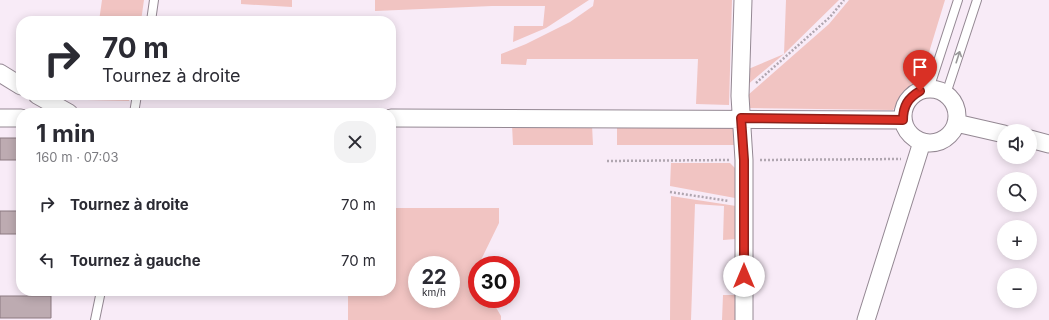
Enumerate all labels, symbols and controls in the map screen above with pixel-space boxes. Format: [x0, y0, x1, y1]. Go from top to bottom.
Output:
text: 70 m [102, 31, 169, 65]
icon: right [36, 32, 88, 84]
pin [903, 50, 937, 91]
one-way arrow [955, 51, 962, 64]
icon: arrive [909, 56, 931, 78]
text: Tournez à droite [102, 65, 241, 86]
text: 1 min [36, 119, 95, 148]
button: close [334, 121, 376, 163]
map controls [997, 124, 1037, 308]
button: sound [997, 124, 1037, 164]
text: 160 m · 07:03 [36, 149, 119, 165]
button: search [997, 172, 1037, 212]
icon: right [36, 193, 58, 215]
text: Tournez à droite [70, 195, 189, 214]
text: 70 m [341, 195, 376, 214]
button: + [997, 220, 1037, 260]
icon: left [36, 249, 58, 271]
text: Tournez à gauche [70, 251, 201, 270]
text: 70 m [341, 251, 376, 270]
position arrow [723, 255, 765, 297]
speed limit sign: 30 [468, 256, 520, 308]
text: 22 [421, 265, 447, 289]
button: − [997, 268, 1037, 308]
text: km/h [422, 286, 446, 298]

